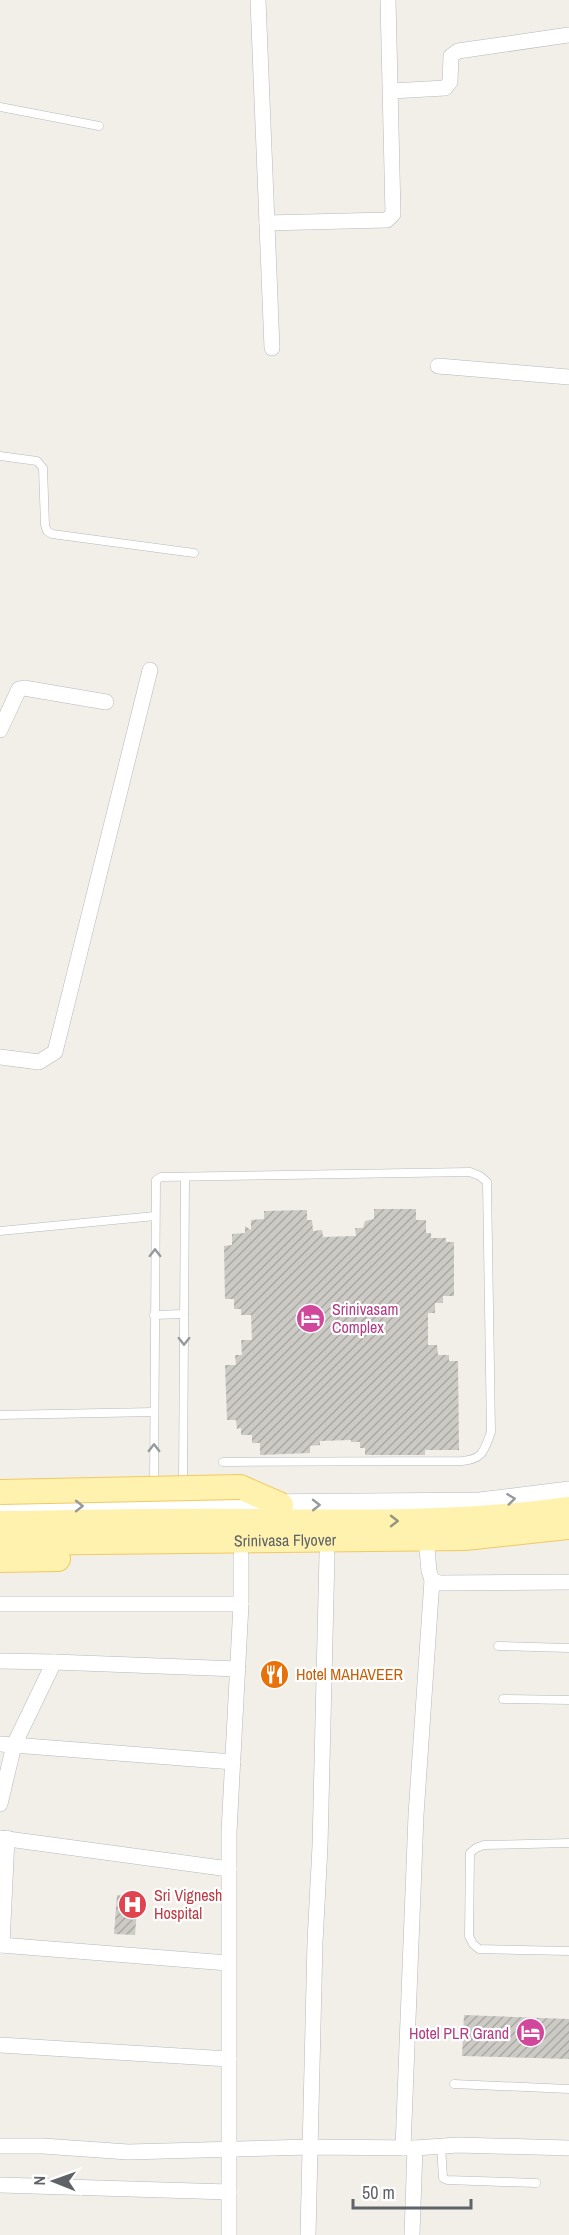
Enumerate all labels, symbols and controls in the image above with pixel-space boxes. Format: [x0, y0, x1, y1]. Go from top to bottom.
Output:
one-way arrow [149, 1248, 161, 1257]
place label: Srinivasam Complex [332, 1298, 398, 1338]
hotel icon: Srinivasam Complex [295, 1302, 327, 1334]
one-way arrow [178, 1336, 190, 1345]
one-way arrow [148, 1443, 160, 1452]
one-way arrow [507, 1494, 516, 1506]
one-way arrow [312, 1499, 321, 1511]
one-way arrow [75, 1500, 84, 1512]
one-way arrow [390, 1515, 399, 1527]
street label: Srinivasa Flyover [234, 1528, 337, 1551]
restaurant icon: Hotel MAHAVEER [259, 1658, 291, 1690]
place label: Hotel MAHAVEER [296, 1663, 403, 1685]
place label: Sri Vignesh Hospital [154, 1884, 222, 1924]
hospital icon: Sri Vignesh Hospital [117, 1888, 149, 1920]
hotel icon: Hotel PLR Grand [514, 2017, 546, 2049]
place label: Hotel PLR Grand [409, 2022, 509, 2044]
north arrow [24, 2151, 84, 2211]
scale bar [353, 2172, 472, 2210]
text: N [28, 2176, 50, 2186]
text: 50 m [362, 2180, 395, 2205]

